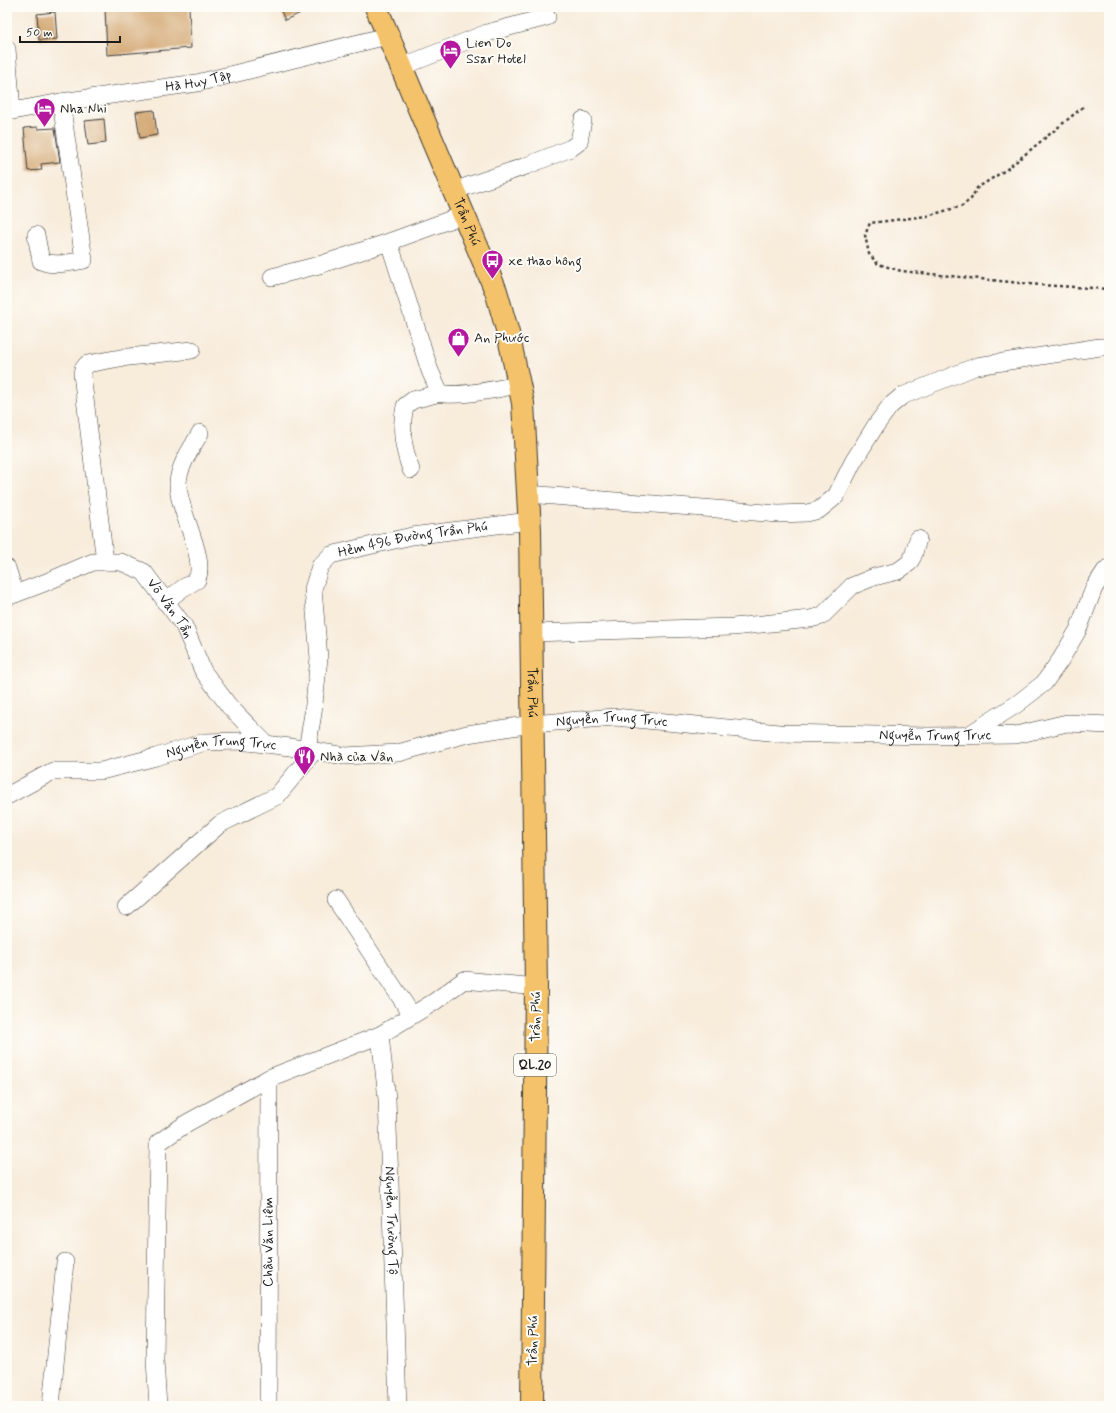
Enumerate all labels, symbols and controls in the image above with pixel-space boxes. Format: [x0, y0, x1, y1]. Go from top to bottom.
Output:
scale bar [20, 18, 120, 44]
text: 50 m [26, 25, 53, 41]
place label: Lien Do Ssar Hotel [466, 34, 526, 68]
hotel icon: Lien Do Ssar Hotel [438, 38, 464, 71]
street label: Hà Huy Tập [164, 66, 233, 96]
hotel icon: Nha Nhi [31, 96, 57, 129]
place label: Nha Nhi [60, 100, 107, 118]
street label: Trần Phú [449, 195, 485, 248]
bus stop icon: xe thao hông [480, 248, 506, 281]
place label: xe thao hông [508, 252, 582, 272]
shop icon: An Phước [445, 325, 471, 358]
place label: An Phước [474, 329, 530, 347]
street label: Hẻm 496 Đường Trần Phú [336, 517, 489, 562]
street label: Võ Văn Tần [143, 575, 197, 641]
street label: Trần Phú [523, 667, 541, 717]
street label: Nguyễn Trung Trực [555, 708, 669, 732]
street label: Nguyễn Trung Trực [879, 726, 991, 747]
street label: Nguyễn Trung Trực [164, 732, 278, 762]
restaurant icon: Nhà của Vân [292, 744, 318, 777]
place label: Nhà của Vân [320, 748, 393, 766]
street label: Trần Phú [527, 992, 545, 1042]
road number: QL.20 [514, 1054, 556, 1076]
street label: Nguyễn Trường Tộ [379, 1166, 402, 1275]
street label: Châu Văn Liêm [259, 1197, 278, 1287]
street label: Trần Phú [524, 1316, 542, 1366]

